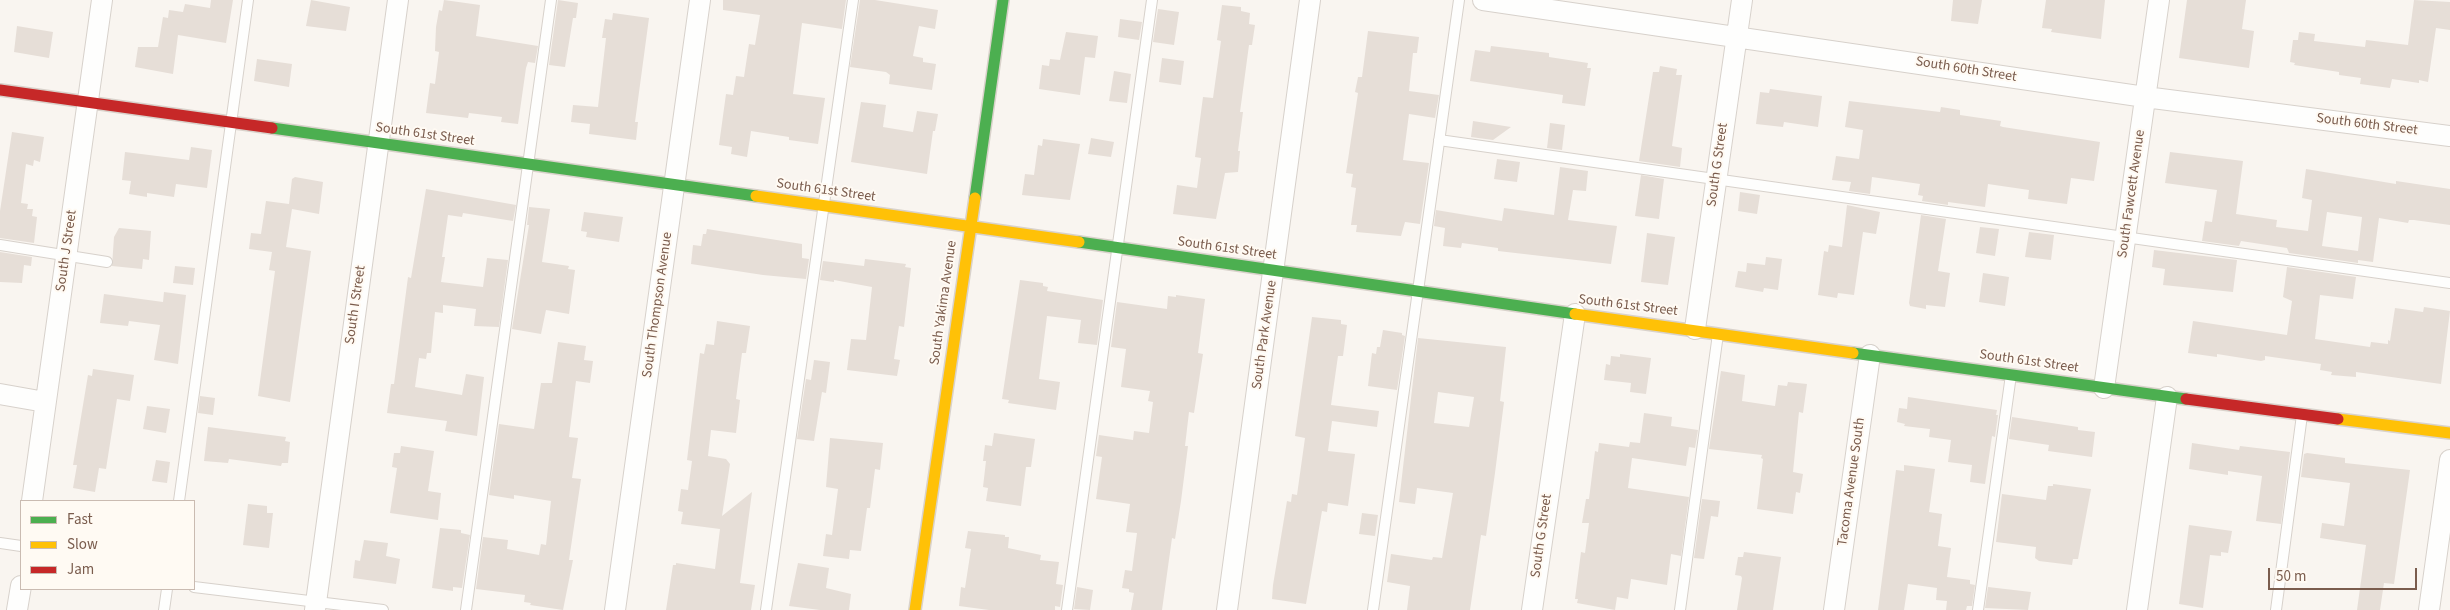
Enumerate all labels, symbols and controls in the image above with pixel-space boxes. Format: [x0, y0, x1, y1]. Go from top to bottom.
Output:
street label: South 60th Street [1914, 54, 2018, 86]
street label: South 60th Street [2315, 110, 2419, 140]
street label: South 61st Street [374, 120, 476, 150]
street label: South G Street [1704, 122, 1732, 208]
street label: South Fawcett Avenue [2115, 129, 2149, 259]
street label: South 61st Street [775, 176, 877, 206]
street label: South J Street [53, 209, 81, 293]
street label: South Thompson Avenue [639, 231, 677, 379]
street label: South 61st Street [1176, 234, 1278, 264]
street label: South Yakima Avenue [927, 240, 961, 366]
street label: South I Street [342, 265, 370, 345]
street label: South Park Avenue [1249, 279, 1281, 391]
street label: South 61st Street [1577, 292, 1679, 320]
street label: South 61st Street [1978, 347, 2080, 377]
street label: Tacoma Avenue South [1835, 417, 1869, 547]
street label: South G Street [1528, 493, 1556, 579]
legend [20, 500, 195, 590]
text: Fast [67, 509, 93, 530]
text: Slow [67, 534, 98, 555]
scale bar [2270, 558, 2419, 590]
text: Jam [67, 559, 94, 580]
text: 50 m [2276, 566, 2306, 587]

